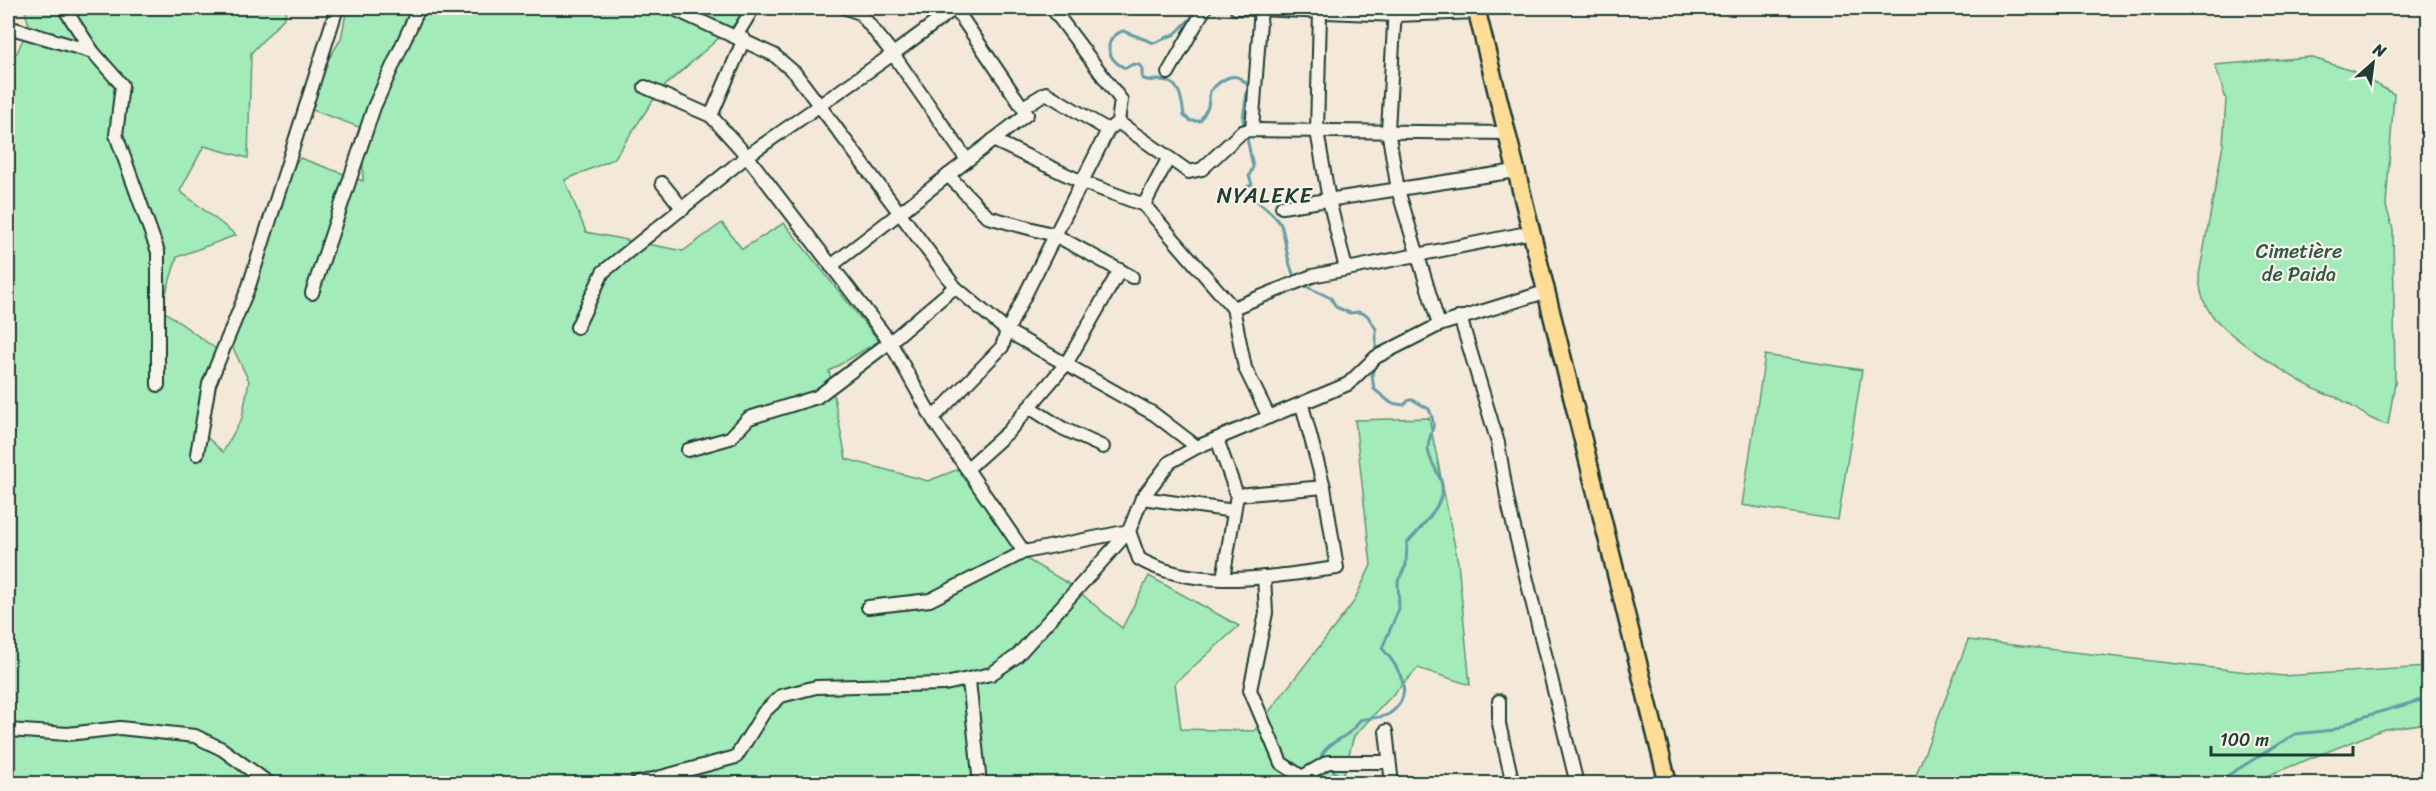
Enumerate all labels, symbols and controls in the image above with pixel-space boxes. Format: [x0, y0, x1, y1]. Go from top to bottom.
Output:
north arrow [2343, 33, 2403, 93]
text: N [2367, 34, 2392, 66]
district label: NYALEKE [1217, 176, 1314, 215]
park label: Cimetière de Paida [2256, 234, 2342, 292]
scale bar [2211, 719, 2354, 757]
text: 100 m [2220, 724, 2269, 756]

